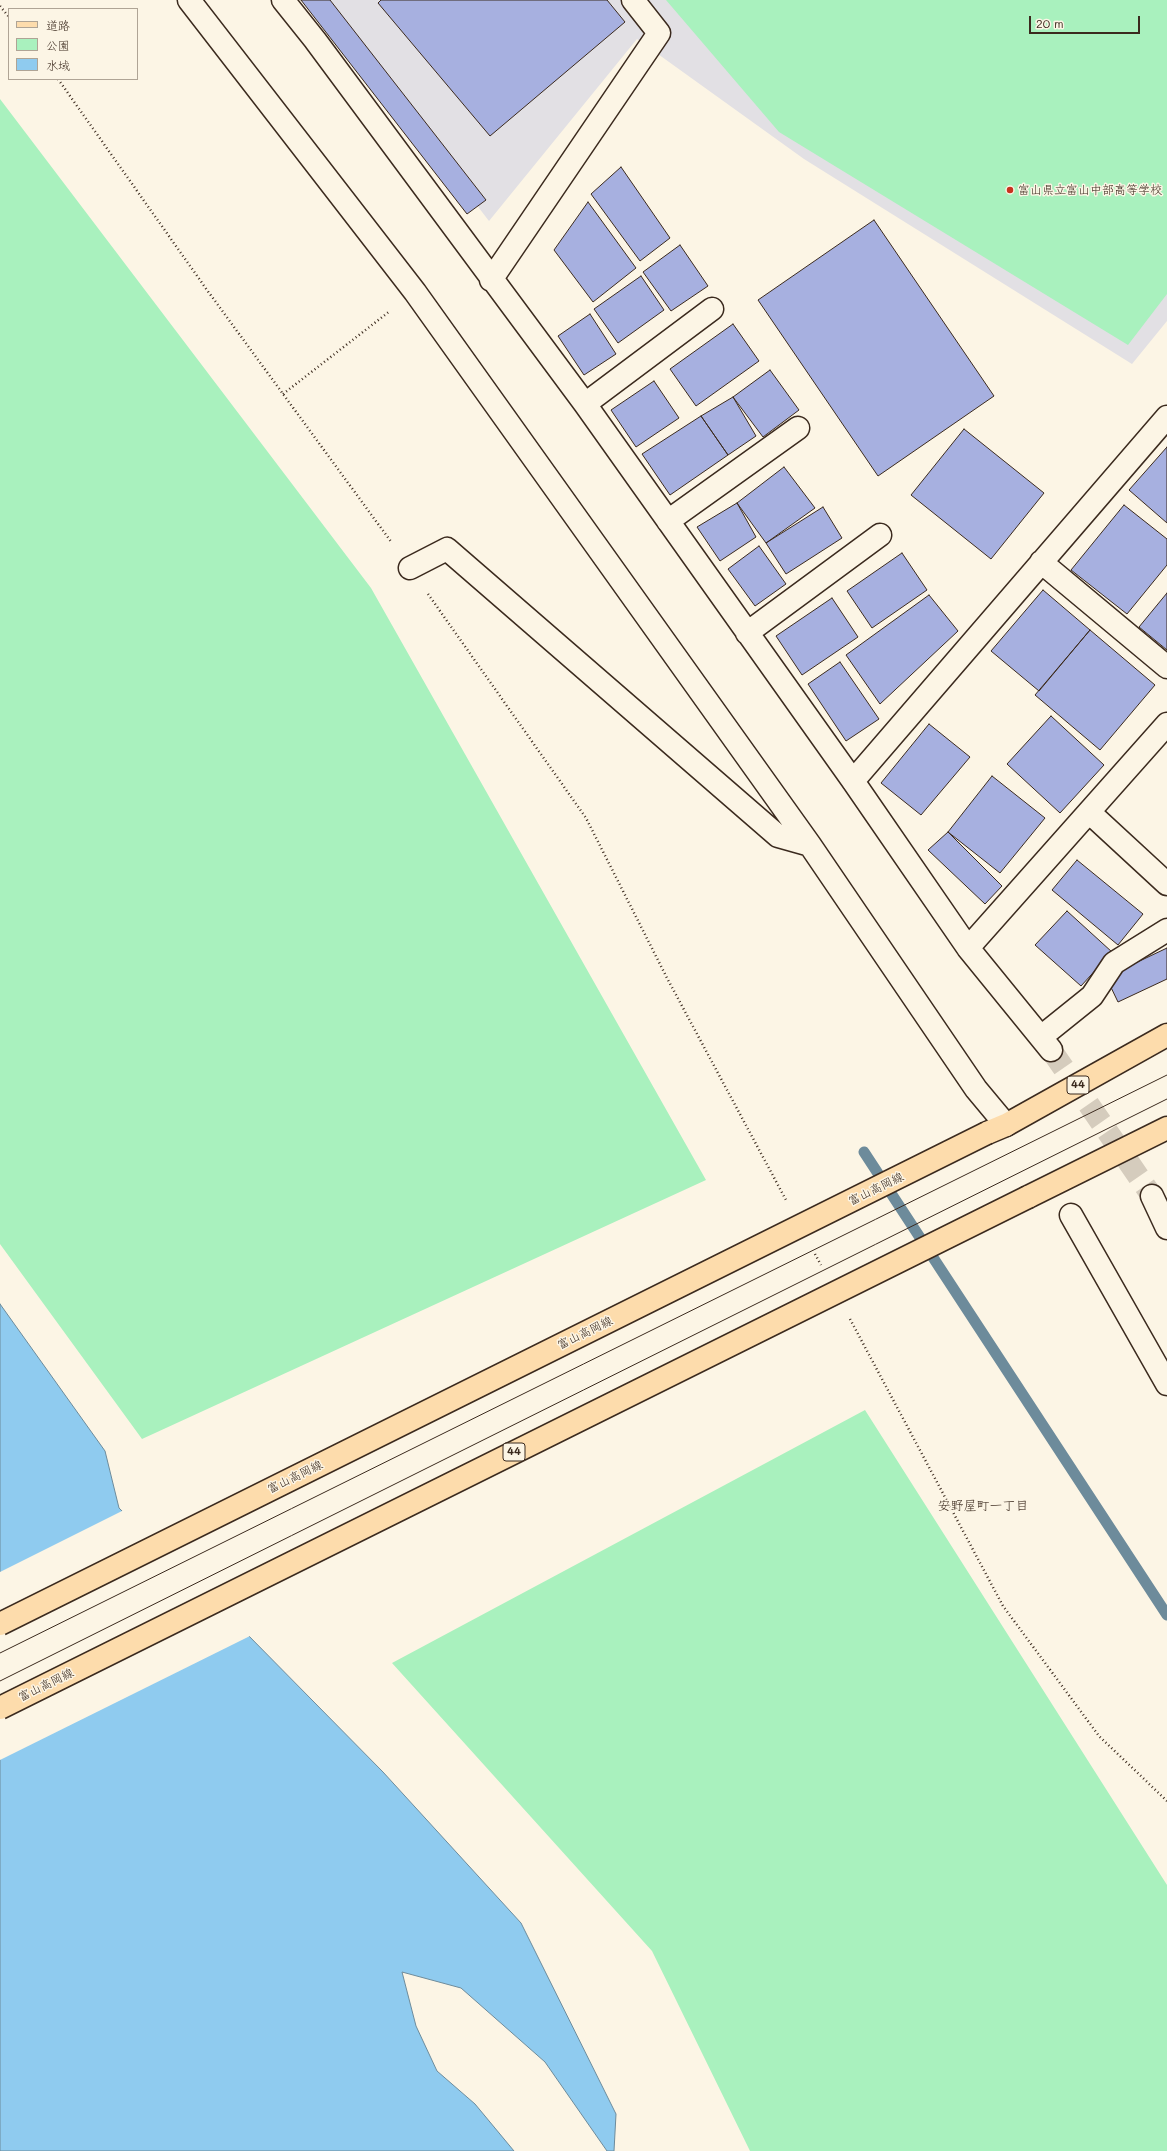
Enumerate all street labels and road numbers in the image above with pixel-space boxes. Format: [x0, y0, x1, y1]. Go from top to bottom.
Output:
road number: 44 [1067, 1076, 1089, 1094]
street label: 富山高岡線 [846, 1169, 906, 1209]
street label: 富山高岡線 [555, 1313, 615, 1353]
road number: 44 [503, 1443, 525, 1461]
street label: 富山高岡線 [265, 1457, 325, 1497]
street label: 富山高岡線 [16, 1665, 76, 1705]

